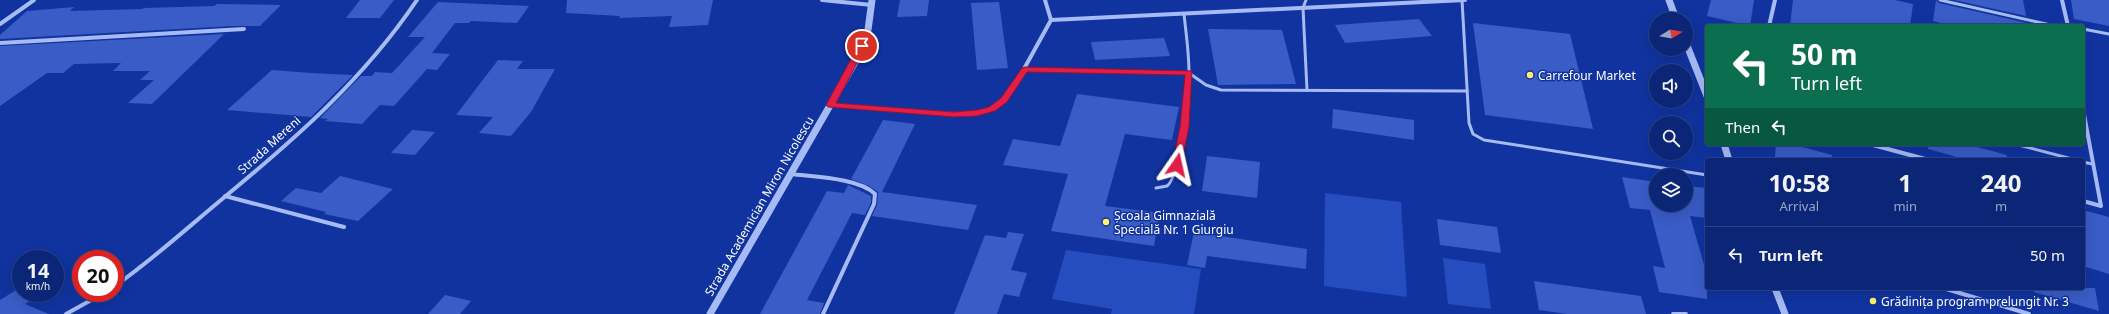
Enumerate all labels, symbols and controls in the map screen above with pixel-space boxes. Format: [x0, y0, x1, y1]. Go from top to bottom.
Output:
north arrow [1649, 12, 1693, 56]
map controls [1649, 12, 1693, 212]
pin [845, 29, 879, 63]
icon: arrive [851, 35, 873, 57]
text: 50 m [1791, 35, 1858, 73]
icon: left [1725, 40, 1777, 92]
button: sound [1649, 64, 1693, 108]
place label: Carrefour Market [1538, 67, 1636, 84]
marker: Carrefour Market [1525, 70, 1535, 80]
text: Turn left [1791, 71, 1862, 95]
street label: Strada Mereni [234, 112, 304, 178]
street label: Strada Academician Miron Nicolescu [700, 113, 818, 299]
button: search [1649, 116, 1693, 160]
icon: left [1768, 116, 1790, 138]
text: Then [1725, 117, 1760, 137]
position arrow [1156, 144, 1198, 186]
text: 10:58 [1768, 166, 1830, 199]
text: 1 [1898, 166, 1912, 199]
text: 240 [1980, 166, 2022, 199]
button: layers [1649, 168, 1693, 212]
text: Arrival [1779, 197, 1819, 215]
text: min [1893, 197, 1917, 215]
text: m [1995, 197, 2007, 215]
place label: Școala Gimnazială Specială Nr. 1 Giurgiu [1114, 207, 1234, 238]
marker: Școala Gimnazială Specială Nr. 1 Giurgiu [1101, 217, 1111, 227]
icon: left [1725, 244, 1747, 266]
text: Turn left [1759, 245, 1823, 265]
text: 50 m [2030, 245, 2065, 265]
speed limit sign: 20 [72, 250, 124, 302]
text: 14 [27, 257, 49, 284]
text: km/h [26, 279, 50, 293]
place label: Grădinița program prelungit Nr. 3 [1881, 293, 2069, 310]
marker: Grădinița program prelungit Nr. 3 [1868, 296, 1878, 306]

